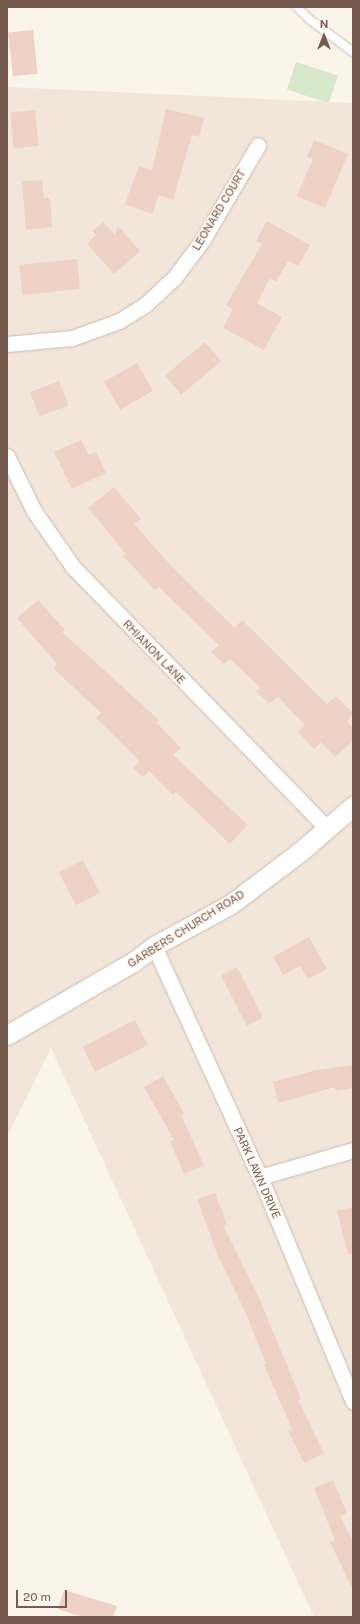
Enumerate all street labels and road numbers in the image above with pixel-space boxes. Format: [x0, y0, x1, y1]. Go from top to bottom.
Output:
street label: LEONARD COURT [190, 167, 248, 253]
street label: RHIANON LANE [120, 617, 188, 687]
street label: GARBERS CHURCH ROAD [125, 888, 247, 970]
street label: PARK LAWN DRIVE [231, 1125, 283, 1221]

